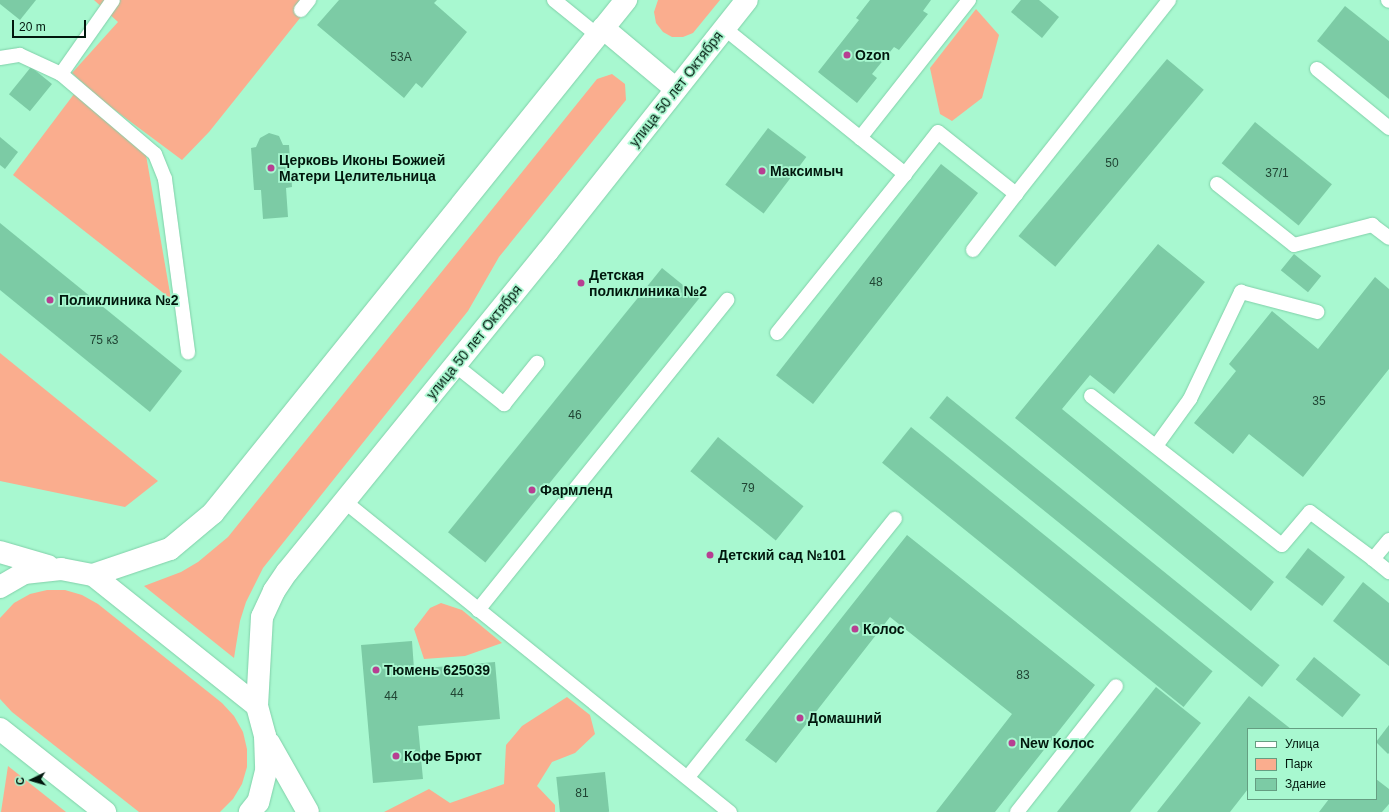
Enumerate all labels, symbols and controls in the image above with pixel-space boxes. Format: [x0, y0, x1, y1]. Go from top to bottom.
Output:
scale bar [14, 12, 88, 38]
text: 20 m [19, 20, 46, 34]
street label: улица 50 лет Октября [626, 28, 726, 150]
place label: Ozon [855, 47, 890, 63]
marker: Ozon [842, 50, 852, 60]
house number: 53А [390, 51, 412, 65]
place label: Церковь Иконы Божией Матери Целительница [279, 152, 445, 184]
house number: 50 [1105, 157, 1119, 171]
marker: Церковь Иконы Божией Матери Целительница [266, 163, 276, 173]
place label: Максимыч [770, 163, 843, 179]
marker: Максимыч [757, 166, 767, 176]
house number: 37/1 [1265, 167, 1289, 181]
place label: Детская поликлиника №2 [589, 267, 707, 300]
house number: 48 [869, 276, 883, 290]
marker: Детская поликлиника №2 [576, 278, 586, 288]
street label: улица 50 лет Октября [423, 282, 525, 402]
place label: Поликлиника №2 [59, 292, 179, 308]
marker: Поликлиника №2 [44, 294, 56, 306]
house number: 75 к3 [90, 334, 118, 348]
house number: 35 [1312, 395, 1326, 409]
house number: 46 [568, 409, 582, 423]
place label: Фармленд [540, 482, 612, 498]
house number: 79 [741, 482, 755, 496]
marker: Фармленд [527, 485, 537, 495]
place label: Детский сад №101 [718, 547, 846, 563]
marker: Детский сад №101 [705, 550, 715, 560]
place label: Колос [863, 621, 905, 637]
marker: Колос [850, 624, 860, 634]
place label: Тюмень 625039 [384, 662, 490, 678]
marker: Тюмень 625039 [371, 665, 381, 675]
house number: 83 [1016, 669, 1030, 683]
house number: 44 [450, 687, 464, 701]
house number: 44 [384, 690, 398, 704]
place label: Домашний [808, 710, 882, 726]
marker: Домашний [795, 713, 805, 723]
legend [1247, 728, 1377, 800]
place label: New Колос [1020, 735, 1094, 751]
text: Улица [1285, 737, 1319, 751]
marker: New Колос [1007, 738, 1017, 748]
place label: Кофе Брют [404, 748, 482, 764]
marker: Кофе Брют [391, 751, 401, 761]
text: Парк [1285, 757, 1312, 771]
north arrow [12, 760, 52, 800]
text: С [14, 777, 26, 786]
text: Здание [1285, 777, 1326, 791]
house number: 81 [575, 787, 589, 801]

